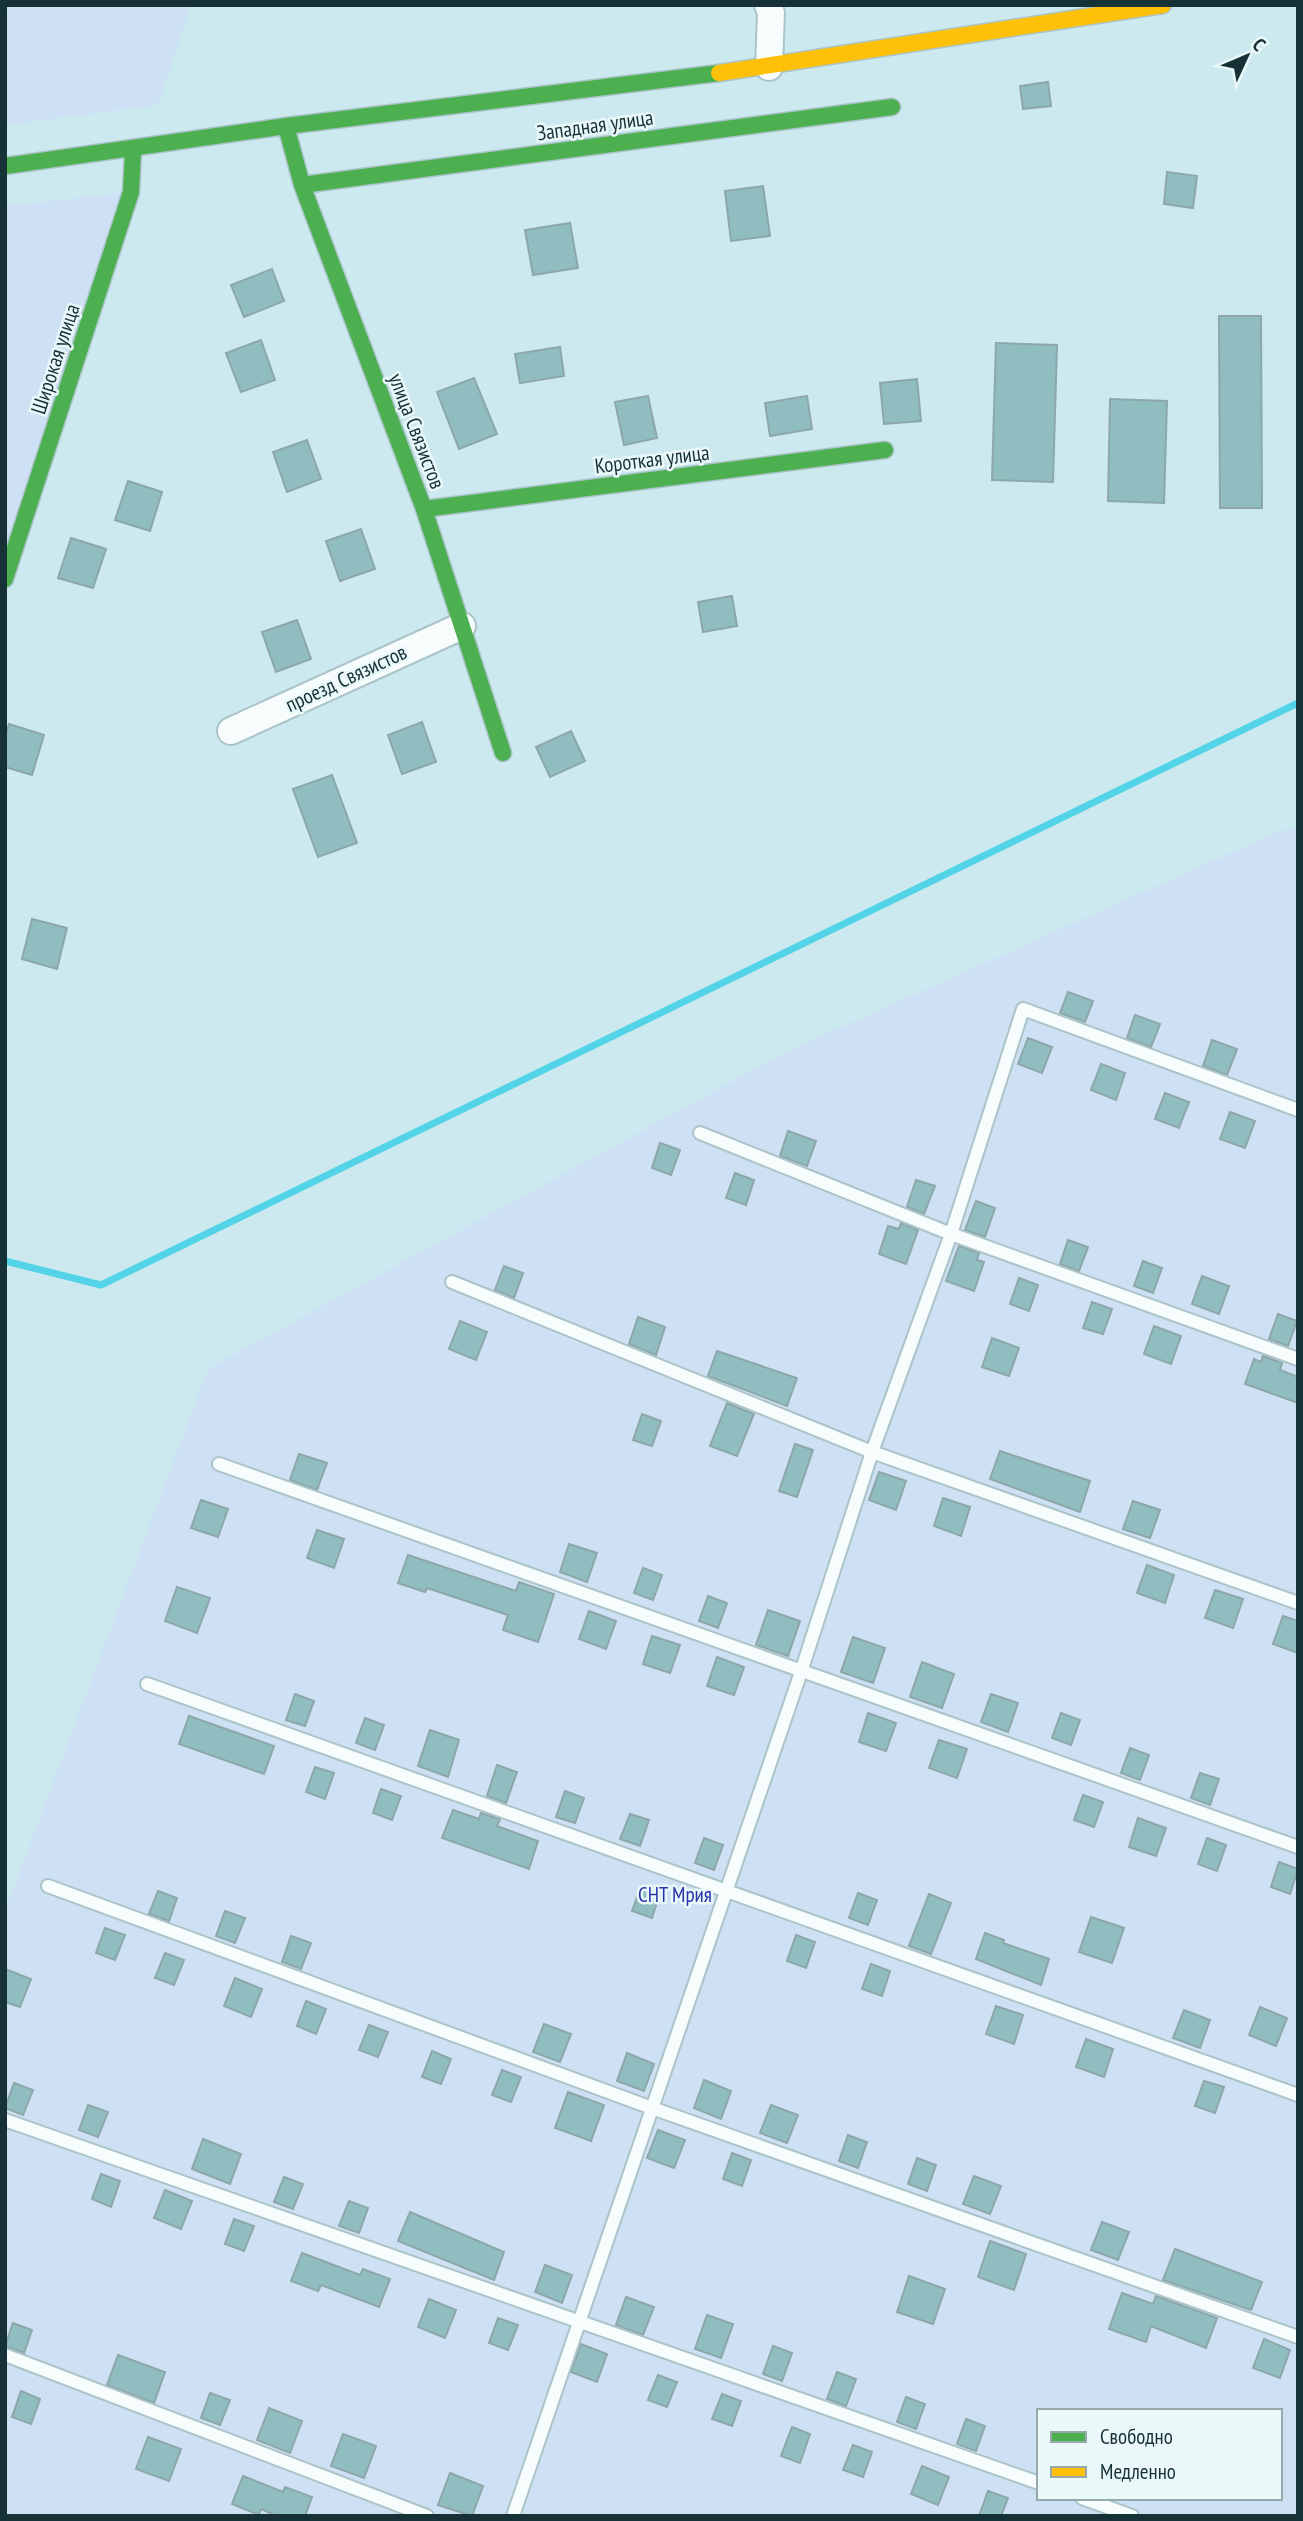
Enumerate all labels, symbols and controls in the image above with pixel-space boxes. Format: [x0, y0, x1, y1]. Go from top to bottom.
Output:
north arrow [1212, 21, 1282, 91]
text: С [1248, 33, 1271, 56]
street label: Западная улица [535, 103, 655, 147]
street label: Широкая улица [25, 301, 85, 417]
street label: улица Связистов [383, 369, 451, 493]
street label: Короткая улица [593, 439, 711, 479]
street label: проезд Связистов [281, 638, 411, 718]
park label: СНТ Мрия [638, 1881, 712, 1908]
legend [1037, 2409, 1282, 2500]
text: Свободно [1100, 2423, 1173, 2450]
text: Медленно [1100, 2458, 1176, 2485]

